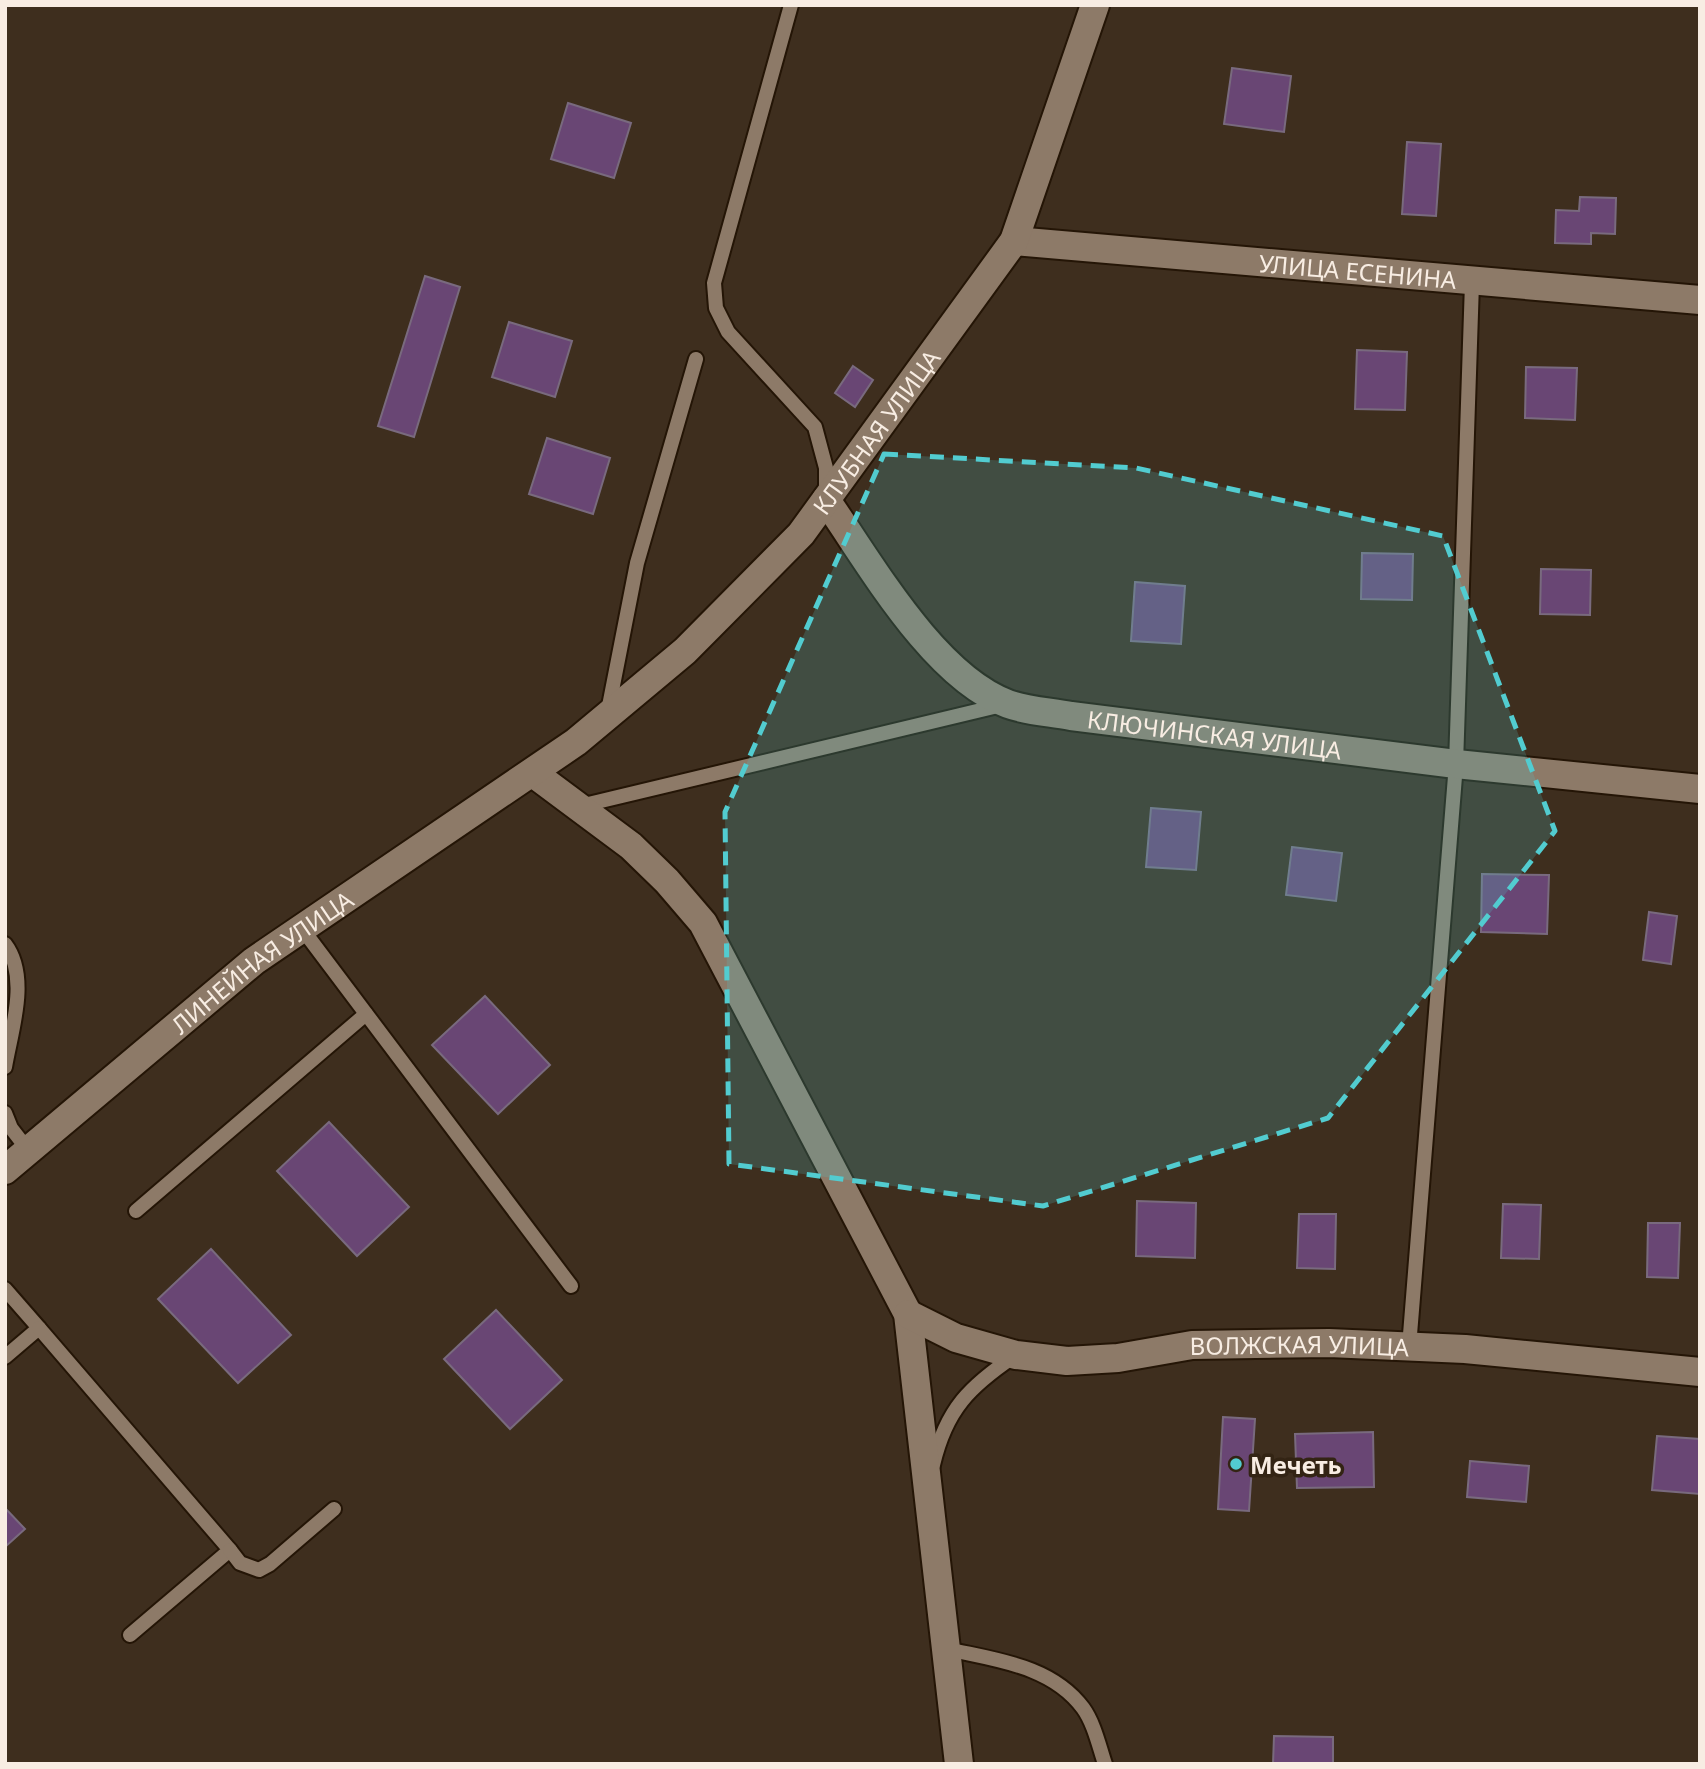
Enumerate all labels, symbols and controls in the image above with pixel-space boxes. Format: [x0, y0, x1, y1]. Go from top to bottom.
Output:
street label: УЛИЦА ЕСЕНИНА [1258, 246, 1459, 296]
street label: КЛУБНАЯ УЛИЦА [804, 342, 947, 521]
street label: КЛЮЧИНСКАЯ УЛИЦА [1085, 702, 1344, 766]
street label: ЛИНЕЙНАЯ УЛИЦА [164, 882, 360, 1040]
street label: ВОЛЖСКАЯ УЛИЦА [1189, 1326, 1410, 1363]
place label: Мечеть [1250, 1448, 1342, 1481]
marker: Мечеть [1228, 1456, 1244, 1472]

